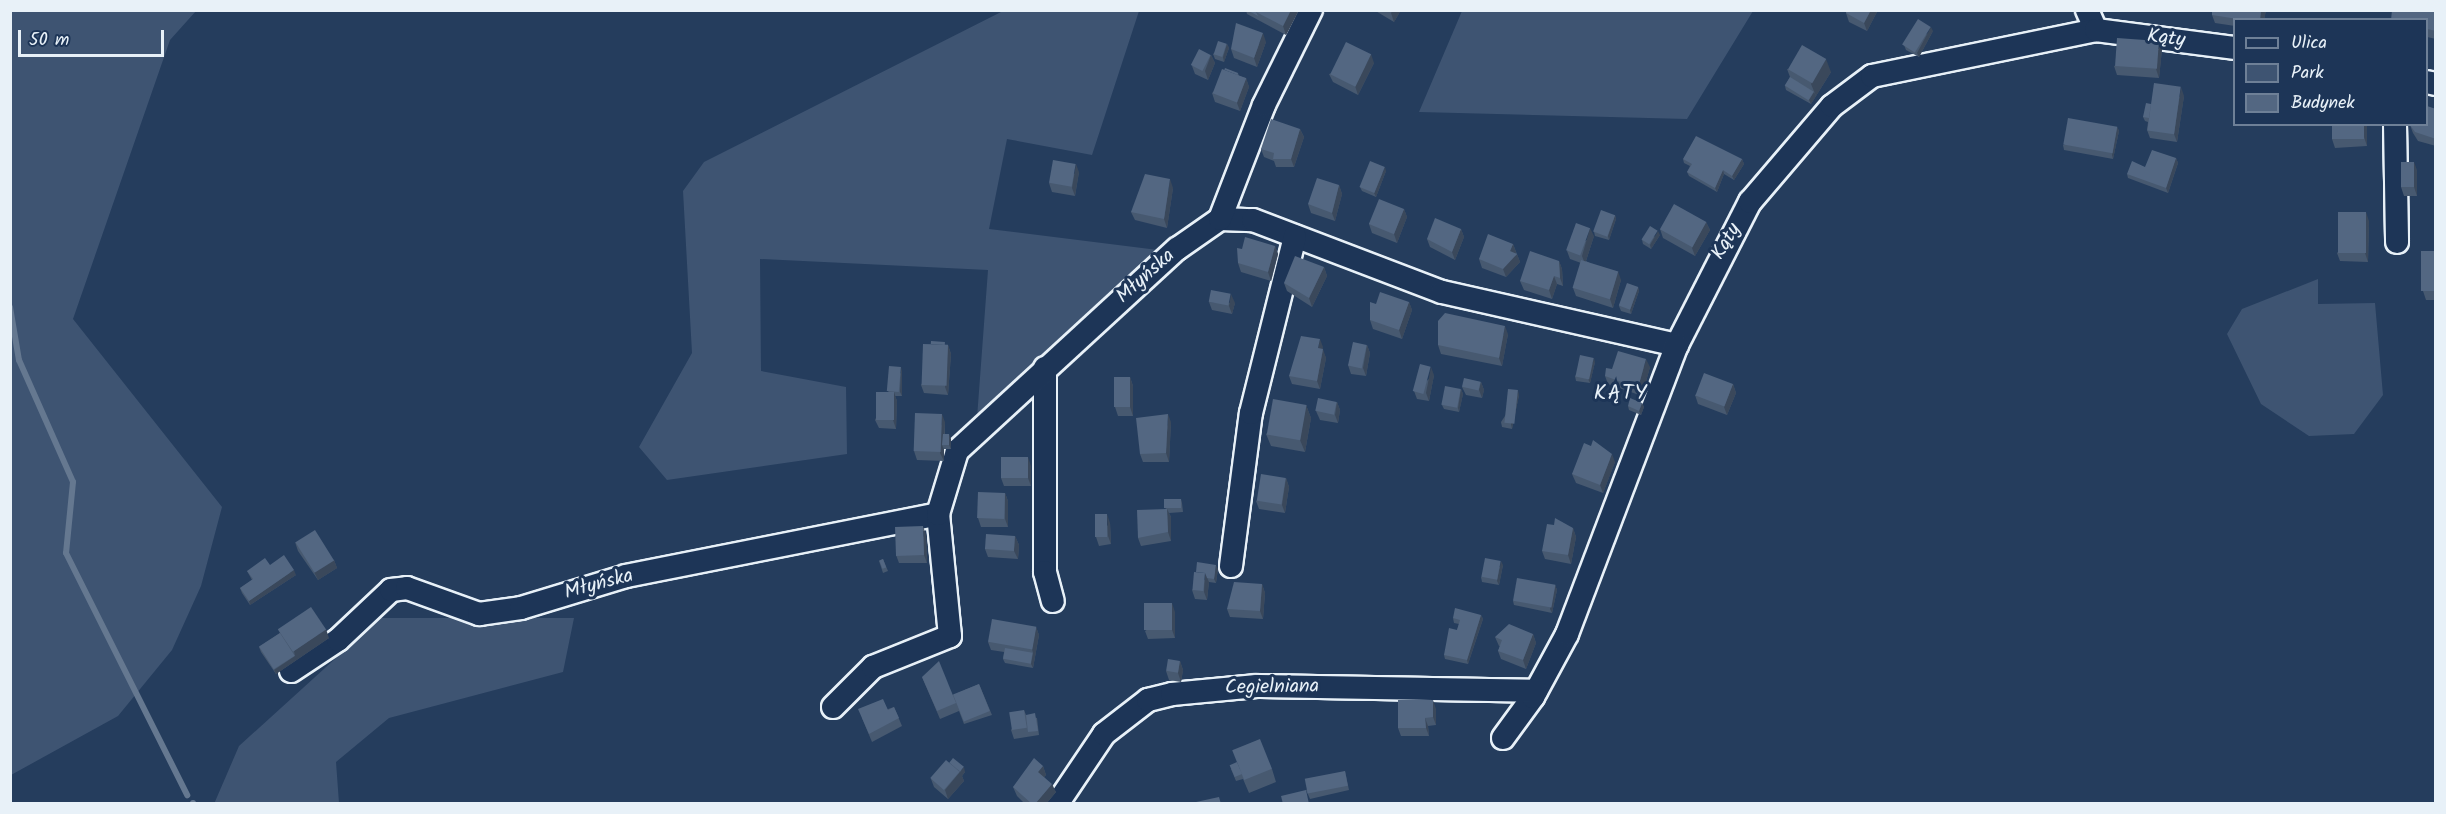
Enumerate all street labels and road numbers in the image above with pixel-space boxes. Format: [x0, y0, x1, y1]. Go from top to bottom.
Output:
street label: Kąty [2145, 25, 2187, 53]
street label: Kąty [1707, 219, 1747, 265]
street label: Młyńska [1112, 245, 1180, 309]
street label: Młyńska [562, 564, 636, 606]
street label: Cegielniana [1225, 675, 1319, 701]

